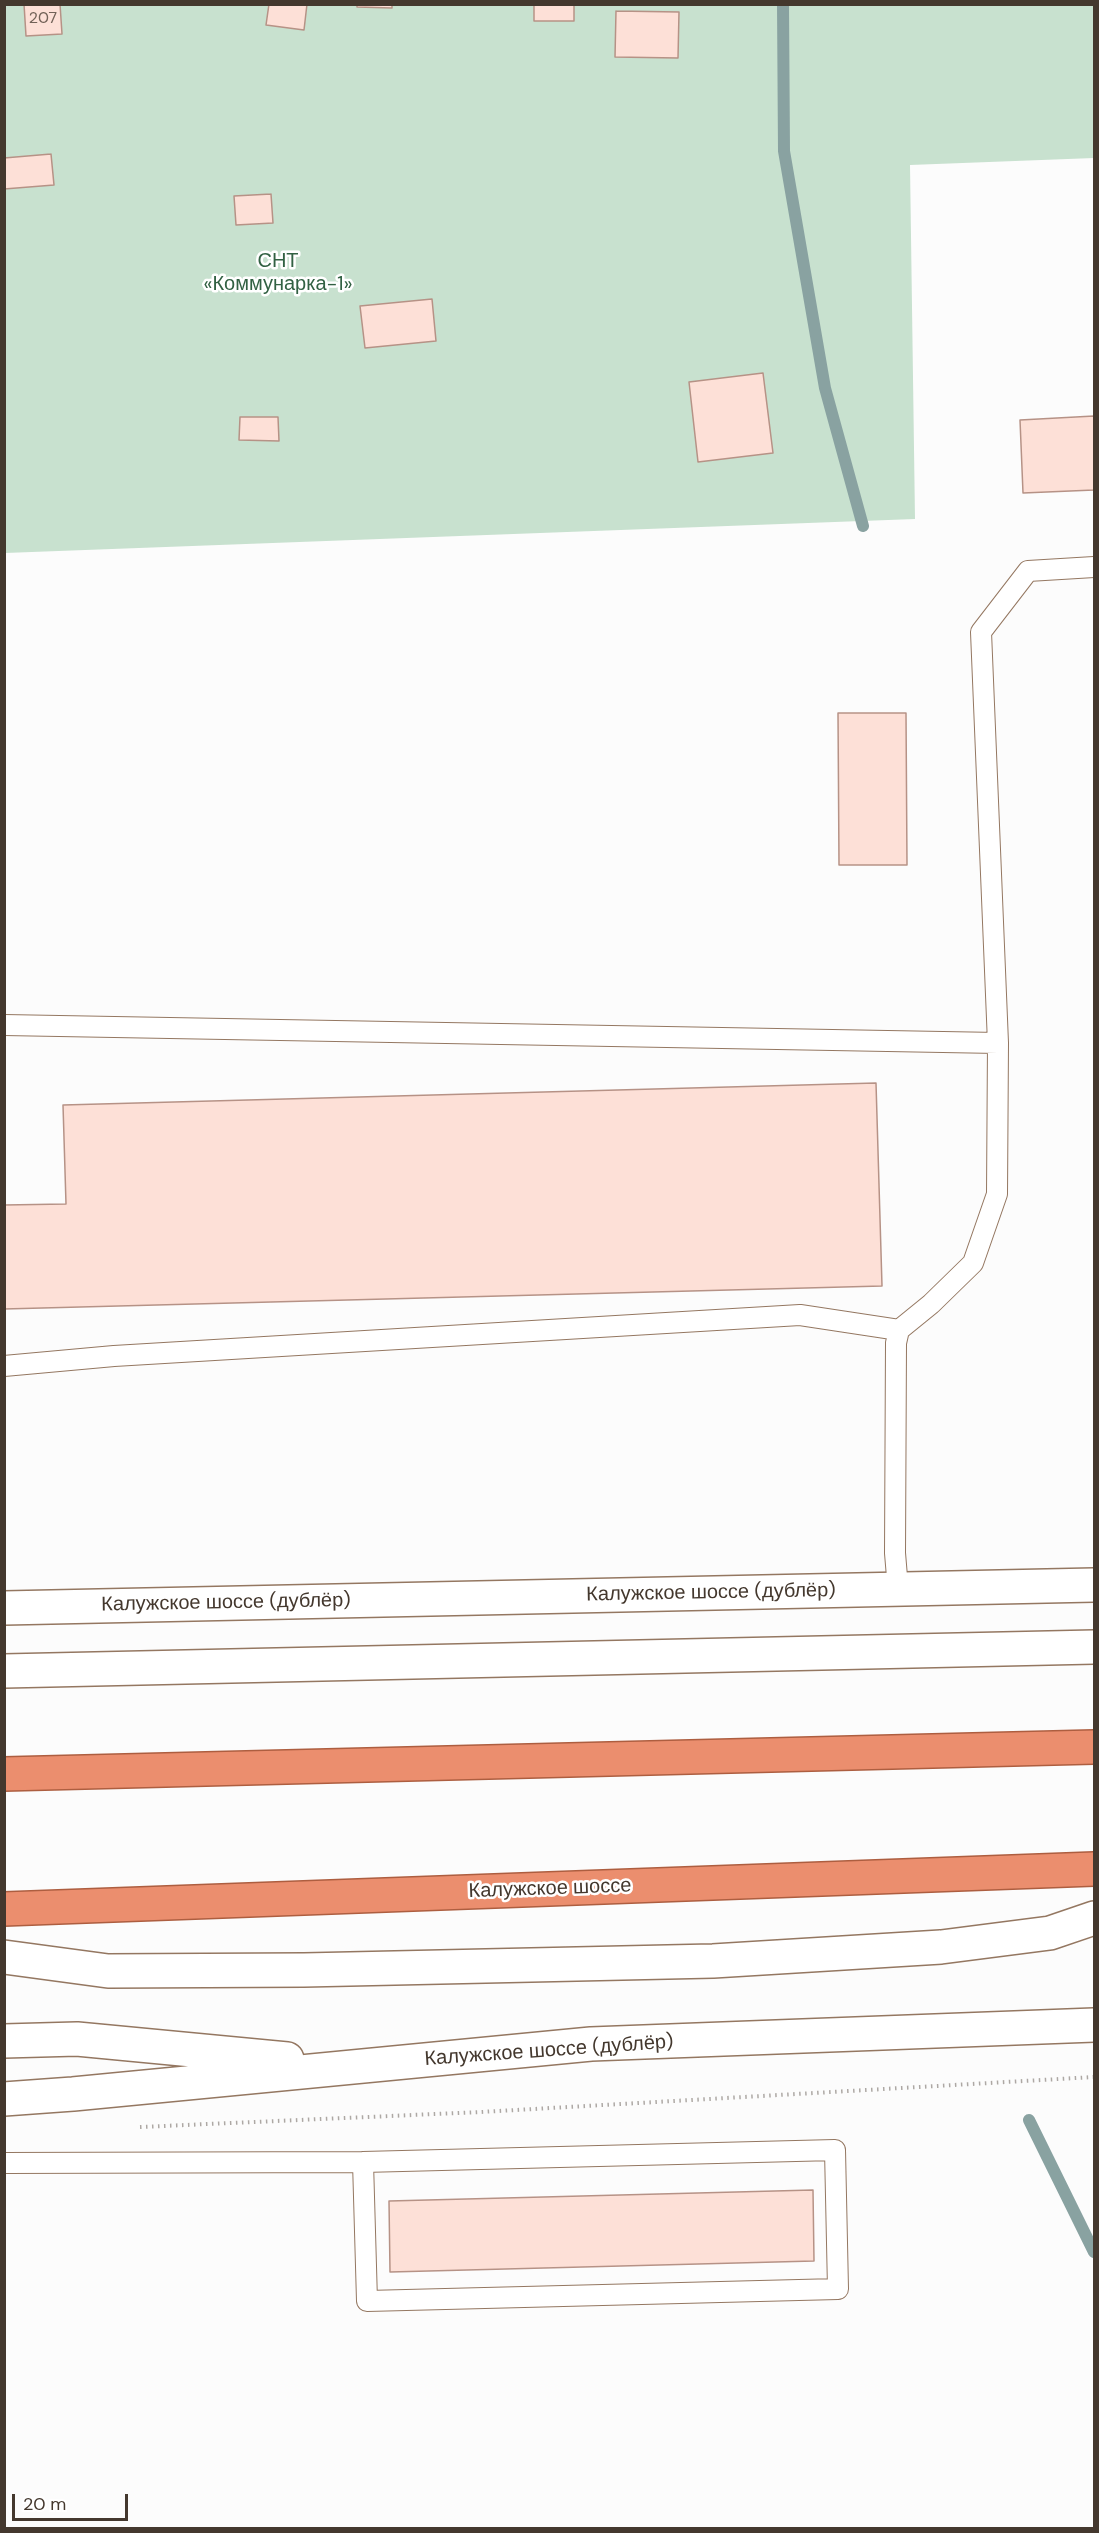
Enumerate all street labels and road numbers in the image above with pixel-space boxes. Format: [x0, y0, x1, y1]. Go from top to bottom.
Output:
street label: Калужское шоссе (дублёр) [586, 1579, 836, 1607]
street label: Калужское шоссе (дублёр) [101, 1589, 351, 1617]
street label: Калужское шоссе [468, 1874, 632, 1904]
street label: Калужское шоссе (дублёр) [424, 2030, 674, 2072]

